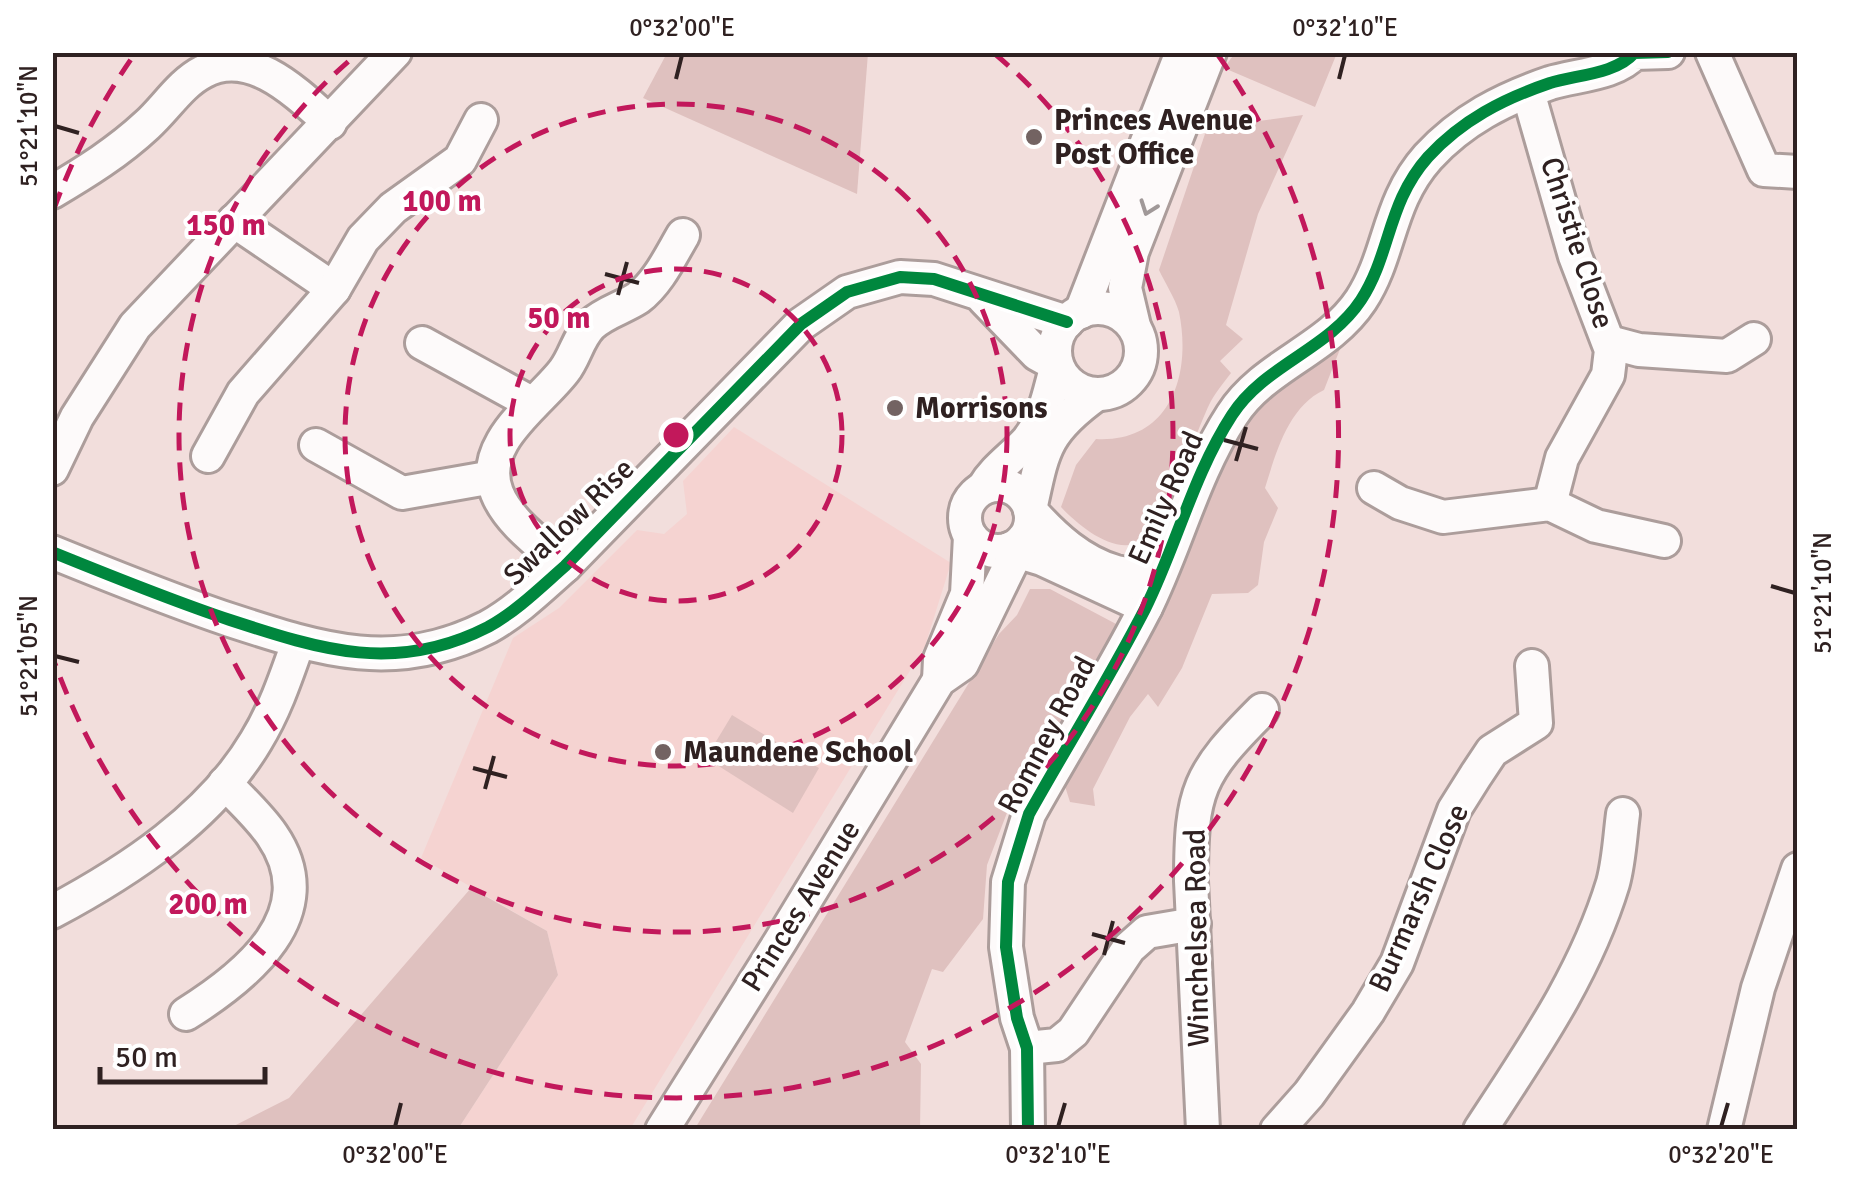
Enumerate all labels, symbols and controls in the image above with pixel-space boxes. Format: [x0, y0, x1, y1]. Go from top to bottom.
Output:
text: 0°32'00"E [629, 12, 735, 43]
text: 0°32'10"E [1292, 12, 1398, 43]
text: 51°21'10"N [13, 65, 44, 187]
place label: Princes Avenue Post Office [1054, 102, 1253, 173]
marker: Princes Avenue Post Office [1023, 126, 1045, 148]
street label: Christie Close [1532, 153, 1622, 333]
text: 100 m [402, 183, 482, 220]
one-way arrow [1140, 198, 1160, 216]
text: 150 m [186, 207, 266, 244]
text: 50 m [527, 300, 591, 337]
place label: Morrisons [915, 390, 1048, 427]
marker: Morrisons [884, 397, 906, 419]
centre of rings [658, 417, 694, 453]
street label: Emily Road [1120, 425, 1212, 571]
street label: Swallow Rise [496, 450, 642, 594]
text: 51°21'10"N [1807, 532, 1838, 654]
text: 51°21'05"N [13, 595, 44, 717]
street label: Romney Road [990, 650, 1104, 820]
place label: Maundene School [683, 734, 913, 771]
marker: Maundene School [652, 741, 674, 763]
street label: Burmarsh Close [1361, 798, 1477, 998]
street label: Princes Avenue [734, 813, 868, 999]
street label: Winchelsea Road [1177, 828, 1217, 1048]
text: 200 m [168, 886, 248, 923]
scale bar [100, 1022, 265, 1084]
text: 50 m [115, 1039, 178, 1076]
text: 0°32'00"E [342, 1139, 448, 1170]
text: 0°32'10"E [1005, 1139, 1111, 1170]
text: 0°32'20"E [1668, 1139, 1774, 1170]

